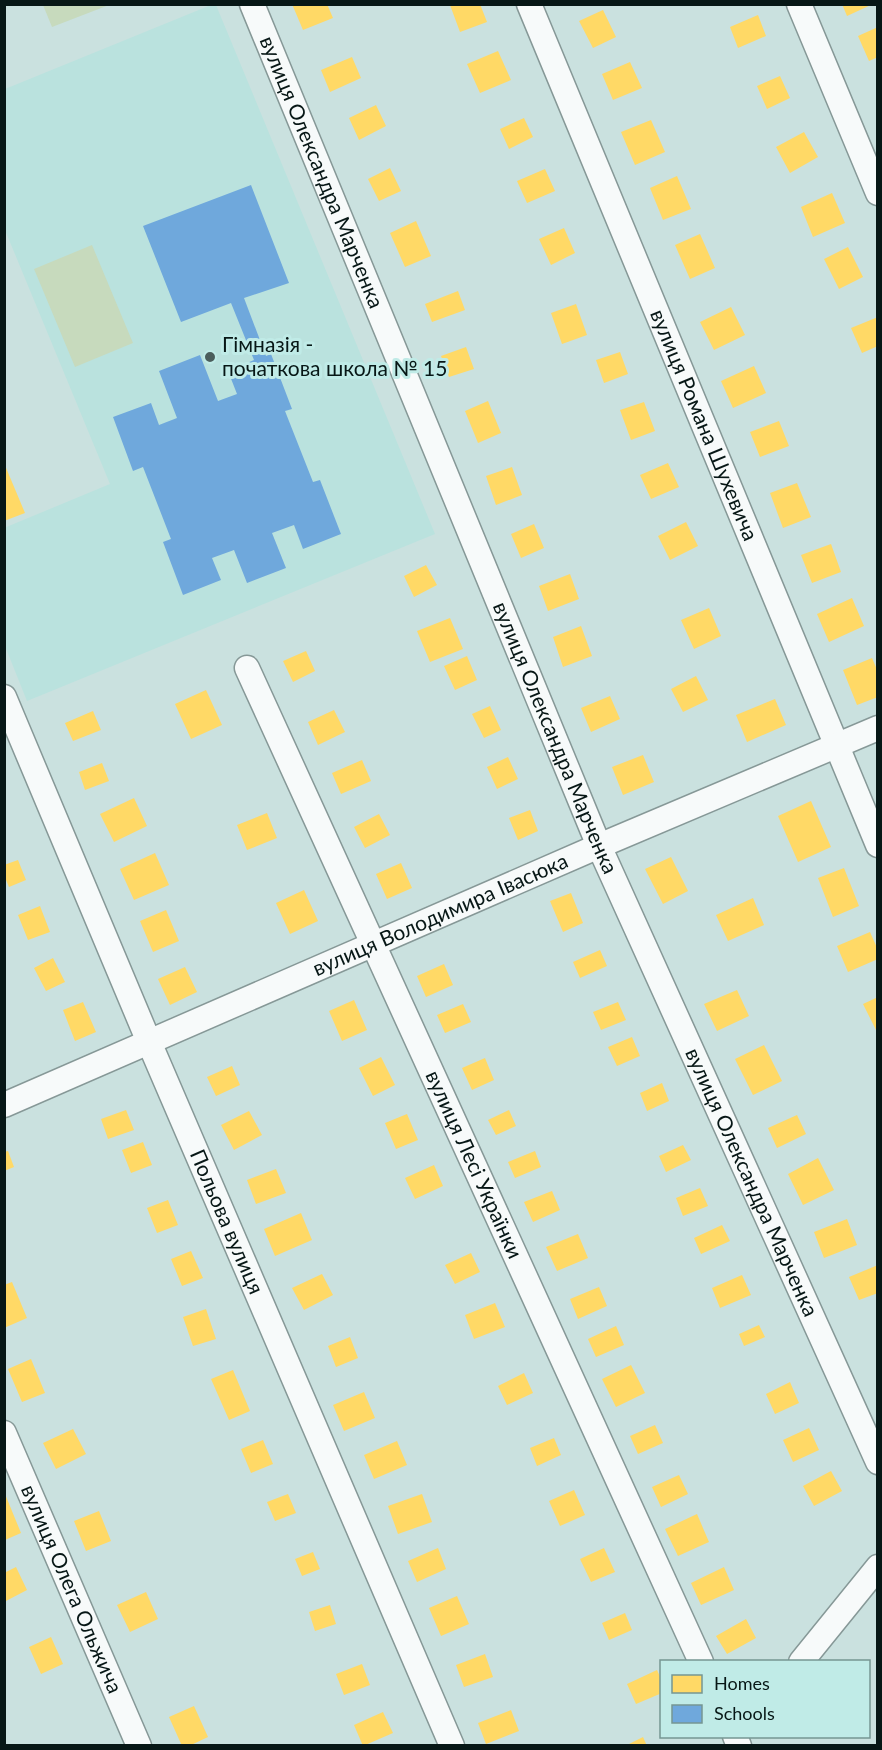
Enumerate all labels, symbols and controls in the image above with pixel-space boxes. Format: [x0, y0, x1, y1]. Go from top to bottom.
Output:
street label: вулиця Олександра Марченка [256, 32, 390, 311]
street label: вулиця Романа Шухевича [646, 305, 764, 544]
place label: Гімназія - початкова школа № 15 [222, 331, 447, 380]
marker: Гімназія - початкова школа № 15 [203, 350, 217, 364]
street label: вулиця Олександра Марченка [489, 598, 624, 877]
street label: вулиця Володимира Івасюка [308, 847, 571, 980]
street label: вулиця Олександра Марченка [681, 1044, 824, 1320]
street label: вулиця Лесі Українки [421, 1066, 529, 1262]
street label: Польова вулиця [186, 1145, 270, 1297]
street label: вулиця Олега Ольжича [17, 1480, 129, 1697]
legend [660, 1660, 870, 1738]
text: Homes [714, 1672, 770, 1694]
text: Schools [714, 1702, 775, 1724]

